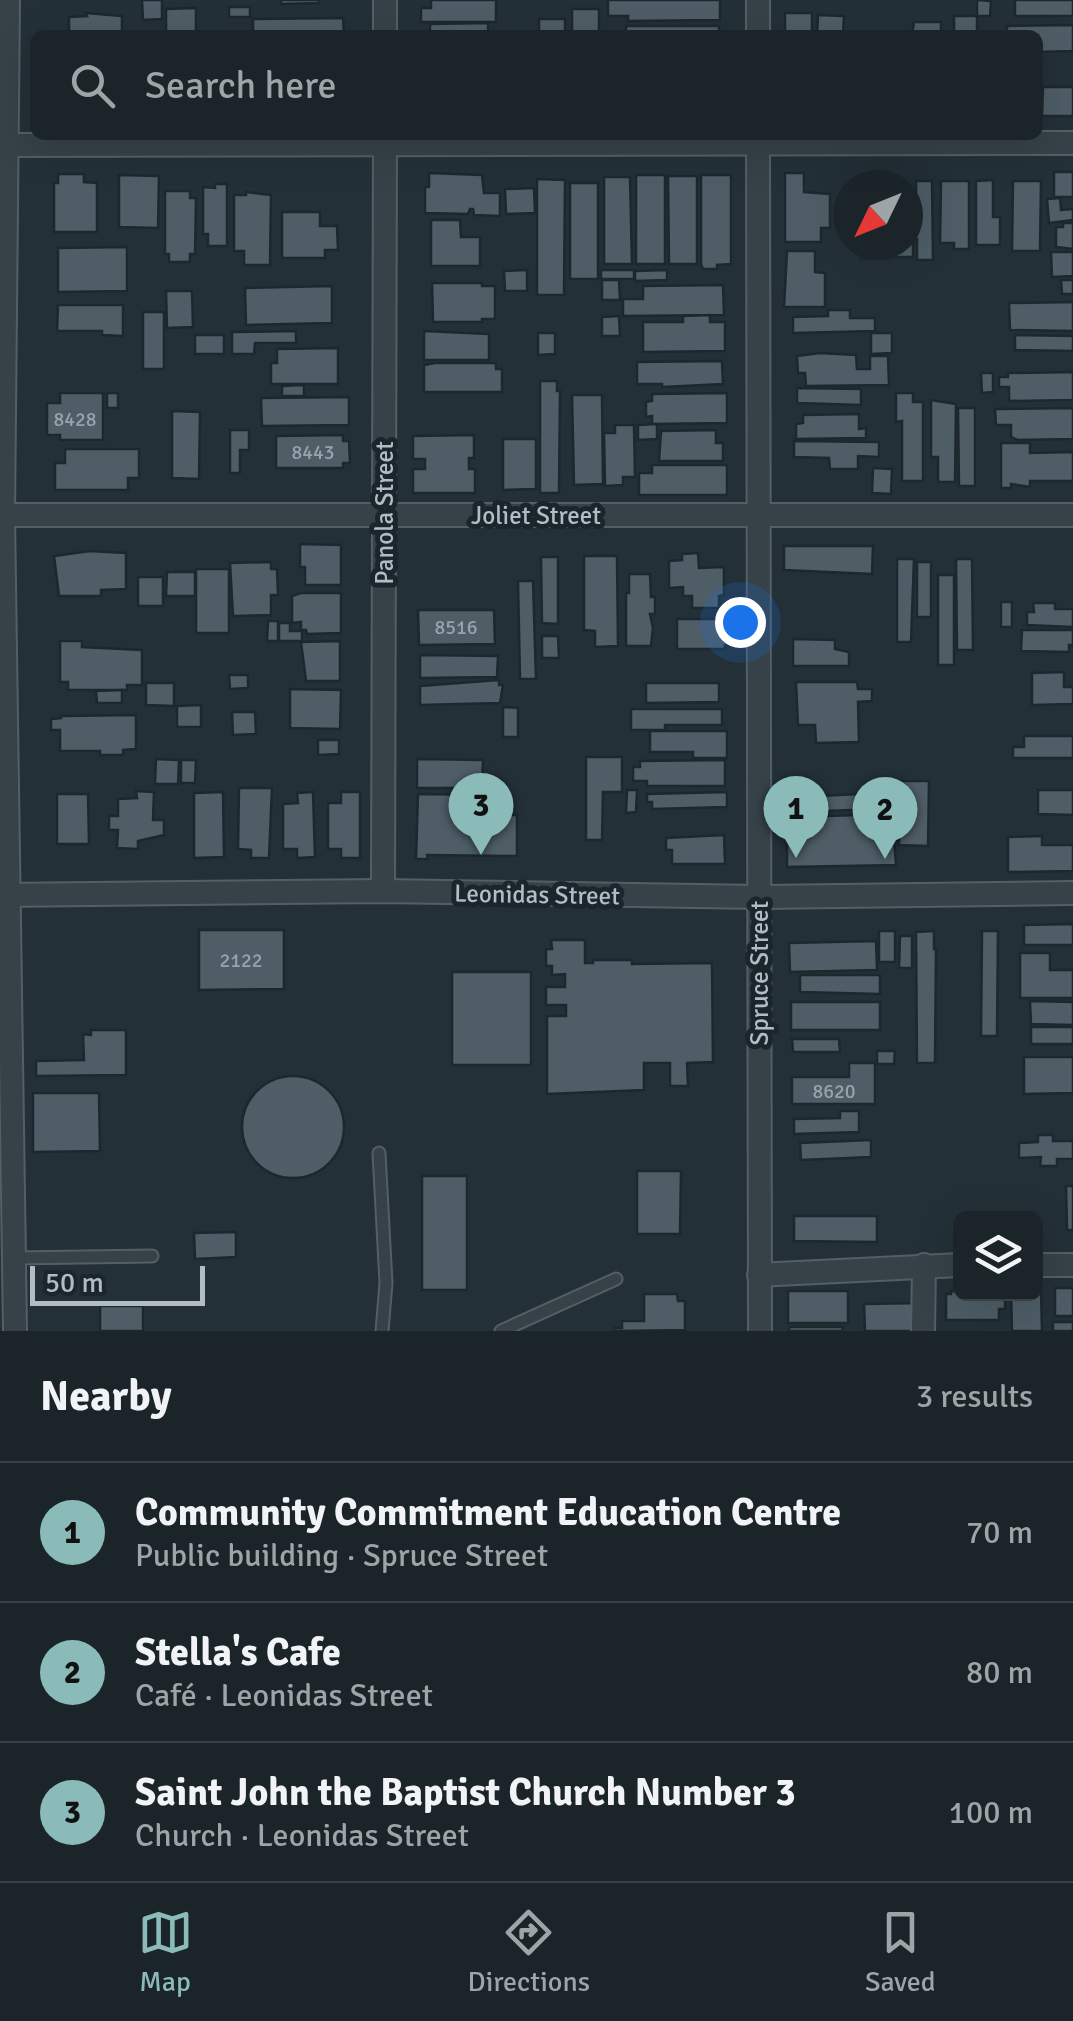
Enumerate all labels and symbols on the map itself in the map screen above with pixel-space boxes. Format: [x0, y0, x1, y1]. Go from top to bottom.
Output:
north arrow [833, 170, 923, 260]
house number: 8428 [53, 407, 97, 432]
house number: 8443 [291, 440, 335, 465]
street label: Panola Street [369, 441, 400, 585]
street label: Joliet Street [471, 500, 601, 531]
your location [715, 597, 766, 648]
house number: 8516 [434, 615, 478, 640]
pin: 3 [448, 772, 514, 855]
pin: 1 [764, 776, 828, 858]
pin: 2 [852, 776, 918, 859]
street label: Leonidas Street [454, 878, 620, 911]
street label: Spruce Street [744, 900, 775, 1045]
house number: 2122 [219, 948, 263, 973]
house number: 8620 [812, 1079, 856, 1104]
scale bar [30, 1261, 205, 1306]

